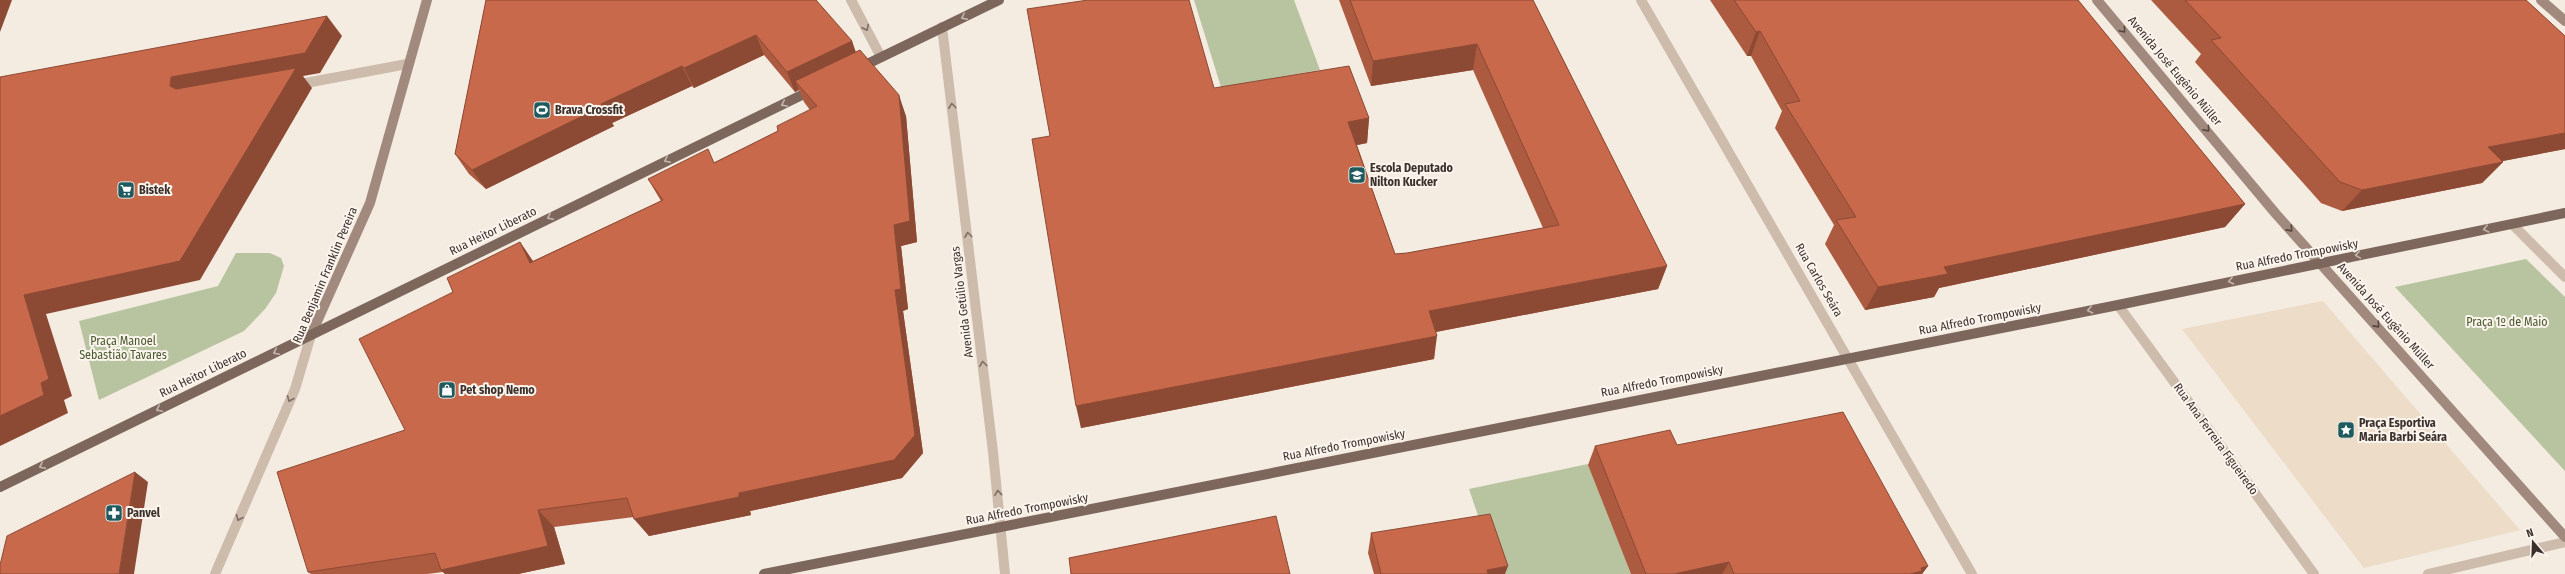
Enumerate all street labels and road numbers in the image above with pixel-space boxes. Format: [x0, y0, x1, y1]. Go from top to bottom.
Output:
street label: Avenida José Eugênio Müller [2125, 14, 2225, 129]
street label: Rua Heitor Liberato [447, 204, 539, 258]
street label: Rua Benjamin Franklin Pereira [290, 205, 360, 345]
street label: Rua Alfredo Trompowisky [2235, 236, 2360, 274]
street label: Rua Carlos Seára [1792, 241, 1846, 319]
street label: Avenida Getúlio Vargas [948, 245, 976, 359]
street label: Avenida José Eugênio Müller [2335, 260, 2438, 373]
street label: Rua Alfredo Trompowisky [1918, 300, 2043, 338]
street label: Rua Heitor Liberato [157, 346, 249, 400]
street label: Rua Alfredo Trompowisky [1600, 362, 1725, 400]
street label: Rua Ana Ferreira Figueiredo [2171, 381, 2261, 497]
street label: Rua Alfredo Trompowisky [1282, 426, 1407, 464]
street label: Rua Alfredo Trompowisky [965, 490, 1090, 528]

